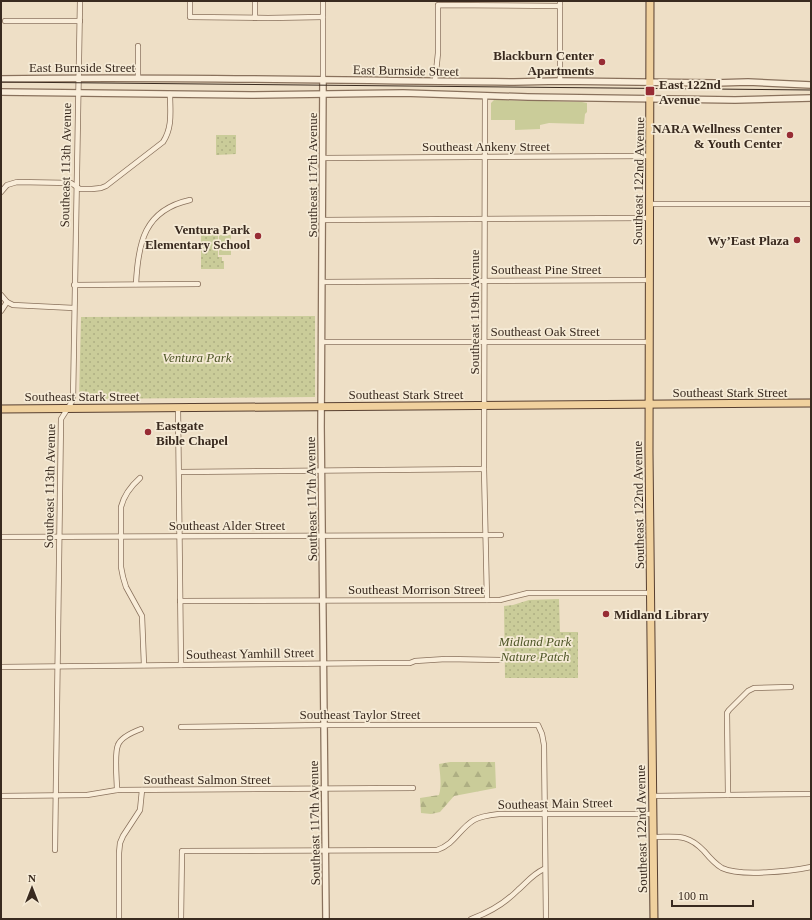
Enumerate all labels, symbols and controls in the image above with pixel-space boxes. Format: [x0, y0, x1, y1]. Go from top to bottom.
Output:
place label: Blackburn Center Apartments [493, 48, 594, 78]
marker: Blackburn Center Apartments [597, 57, 607, 67]
street label: East Burnside Street [29, 60, 135, 75]
street label: East Burnside Street [353, 62, 460, 79]
place label: East 122nd Avenue [659, 77, 722, 107]
marker: East 122nd Avenue [644, 85, 656, 97]
street label: Southeast 113th Avenue [57, 102, 74, 228]
street label: Southeast 117th Avenue [305, 112, 320, 237]
street label: Southeast 122nd Avenue [630, 117, 647, 245]
place label: NARA Wellness Center & Youth Center [652, 121, 782, 151]
marker: NARA Wellness Center & Youth Center [785, 130, 795, 140]
street label: Southeast Ankeny Street [422, 139, 550, 154]
place label: Ventura Park Elementary School [145, 222, 251, 252]
marker: Ventura Park Elementary School [253, 231, 263, 241]
place label: Wy’East Plaza [708, 233, 789, 248]
marker: Wy’East Plaza [792, 235, 802, 245]
street label: Southeast 119th Avenue [467, 249, 482, 374]
street label: Southeast Pine Street [491, 262, 602, 277]
street label: Southeast Oak Street [490, 324, 600, 339]
park label: Ventura Park [163, 350, 232, 365]
street label: Southeast Stark Street [673, 385, 788, 400]
street label: Southeast Stark Street [349, 387, 464, 402]
street label: Southeast Stark Street [25, 389, 140, 404]
place label: Eastgate Bible Chapel [156, 418, 228, 448]
street label: Southeast 113th Avenue [41, 423, 58, 549]
marker: Eastgate Bible Chapel [143, 427, 153, 437]
street label: Southeast 117th Avenue [303, 436, 320, 562]
street label: Southeast 122nd Avenue [630, 440, 647, 569]
street label: Southeast Alder Street [169, 518, 286, 533]
street label: Southeast Morrison Street [348, 582, 484, 597]
place label: Midland Library [614, 607, 709, 622]
marker: Midland Library [601, 609, 611, 619]
park label: Midland Park Nature Patch [498, 634, 572, 664]
street label: Southeast Yamhill Street [186, 645, 315, 662]
street label: Southeast Taylor Street [300, 707, 421, 722]
street label: Southeast 117th Avenue [306, 760, 323, 886]
street label: Southeast 122nd Avenue [633, 764, 650, 893]
street label: Southeast Salmon Street [143, 772, 271, 787]
street label: Southeast Main Street [497, 795, 613, 812]
north arrow [12, 868, 52, 908]
text: N [28, 872, 36, 884]
scale bar [672, 882, 753, 908]
text: 100 m [678, 889, 709, 903]

